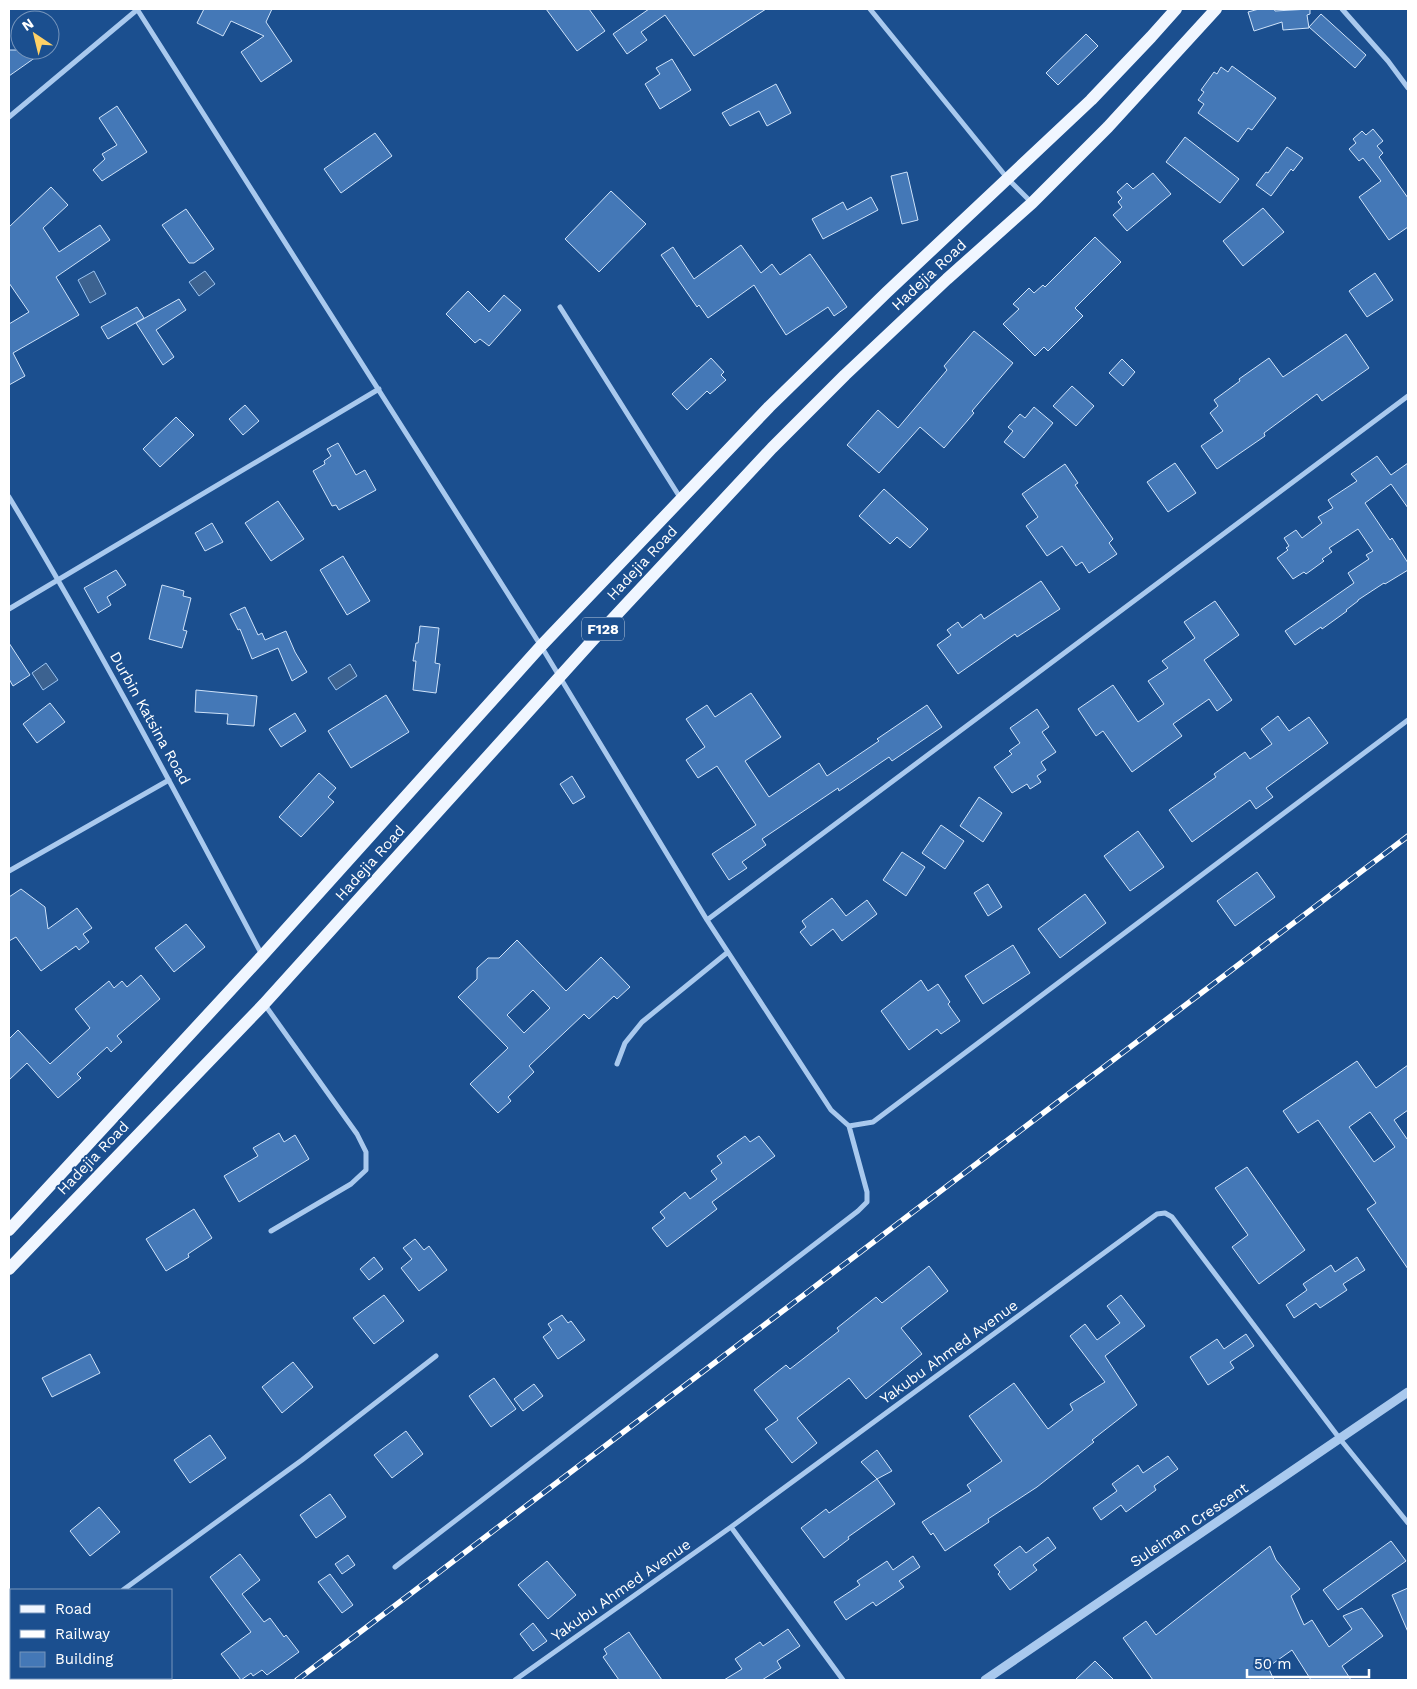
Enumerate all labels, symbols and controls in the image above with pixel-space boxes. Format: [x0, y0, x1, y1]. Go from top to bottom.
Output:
north arrow [10, 10, 60, 60]
text: N [19, 15, 36, 34]
street label: Hadejia Road [888, 236, 970, 314]
street label: Hadejia Road [603, 522, 681, 604]
road number: F128 [582, 618, 624, 640]
street label: Durbin Katsina Road [106, 648, 194, 788]
street label: Hadejia Road [331, 822, 409, 904]
street label: Hadejia Road [53, 1117, 133, 1199]
street label: Yakubu Ahmed Avenue [877, 1296, 1021, 1408]
street label: Suleiman Crescent [1127, 1478, 1252, 1571]
street label: Yakubu Ahmed Avenue [548, 1535, 694, 1645]
legend [10, 1589, 172, 1679]
text: Road [55, 1600, 92, 1618]
text: Railway [55, 1625, 110, 1643]
scale bar [1247, 1646, 1370, 1678]
text: Building [55, 1650, 113, 1668]
text: 50 m [1254, 1655, 1291, 1673]

